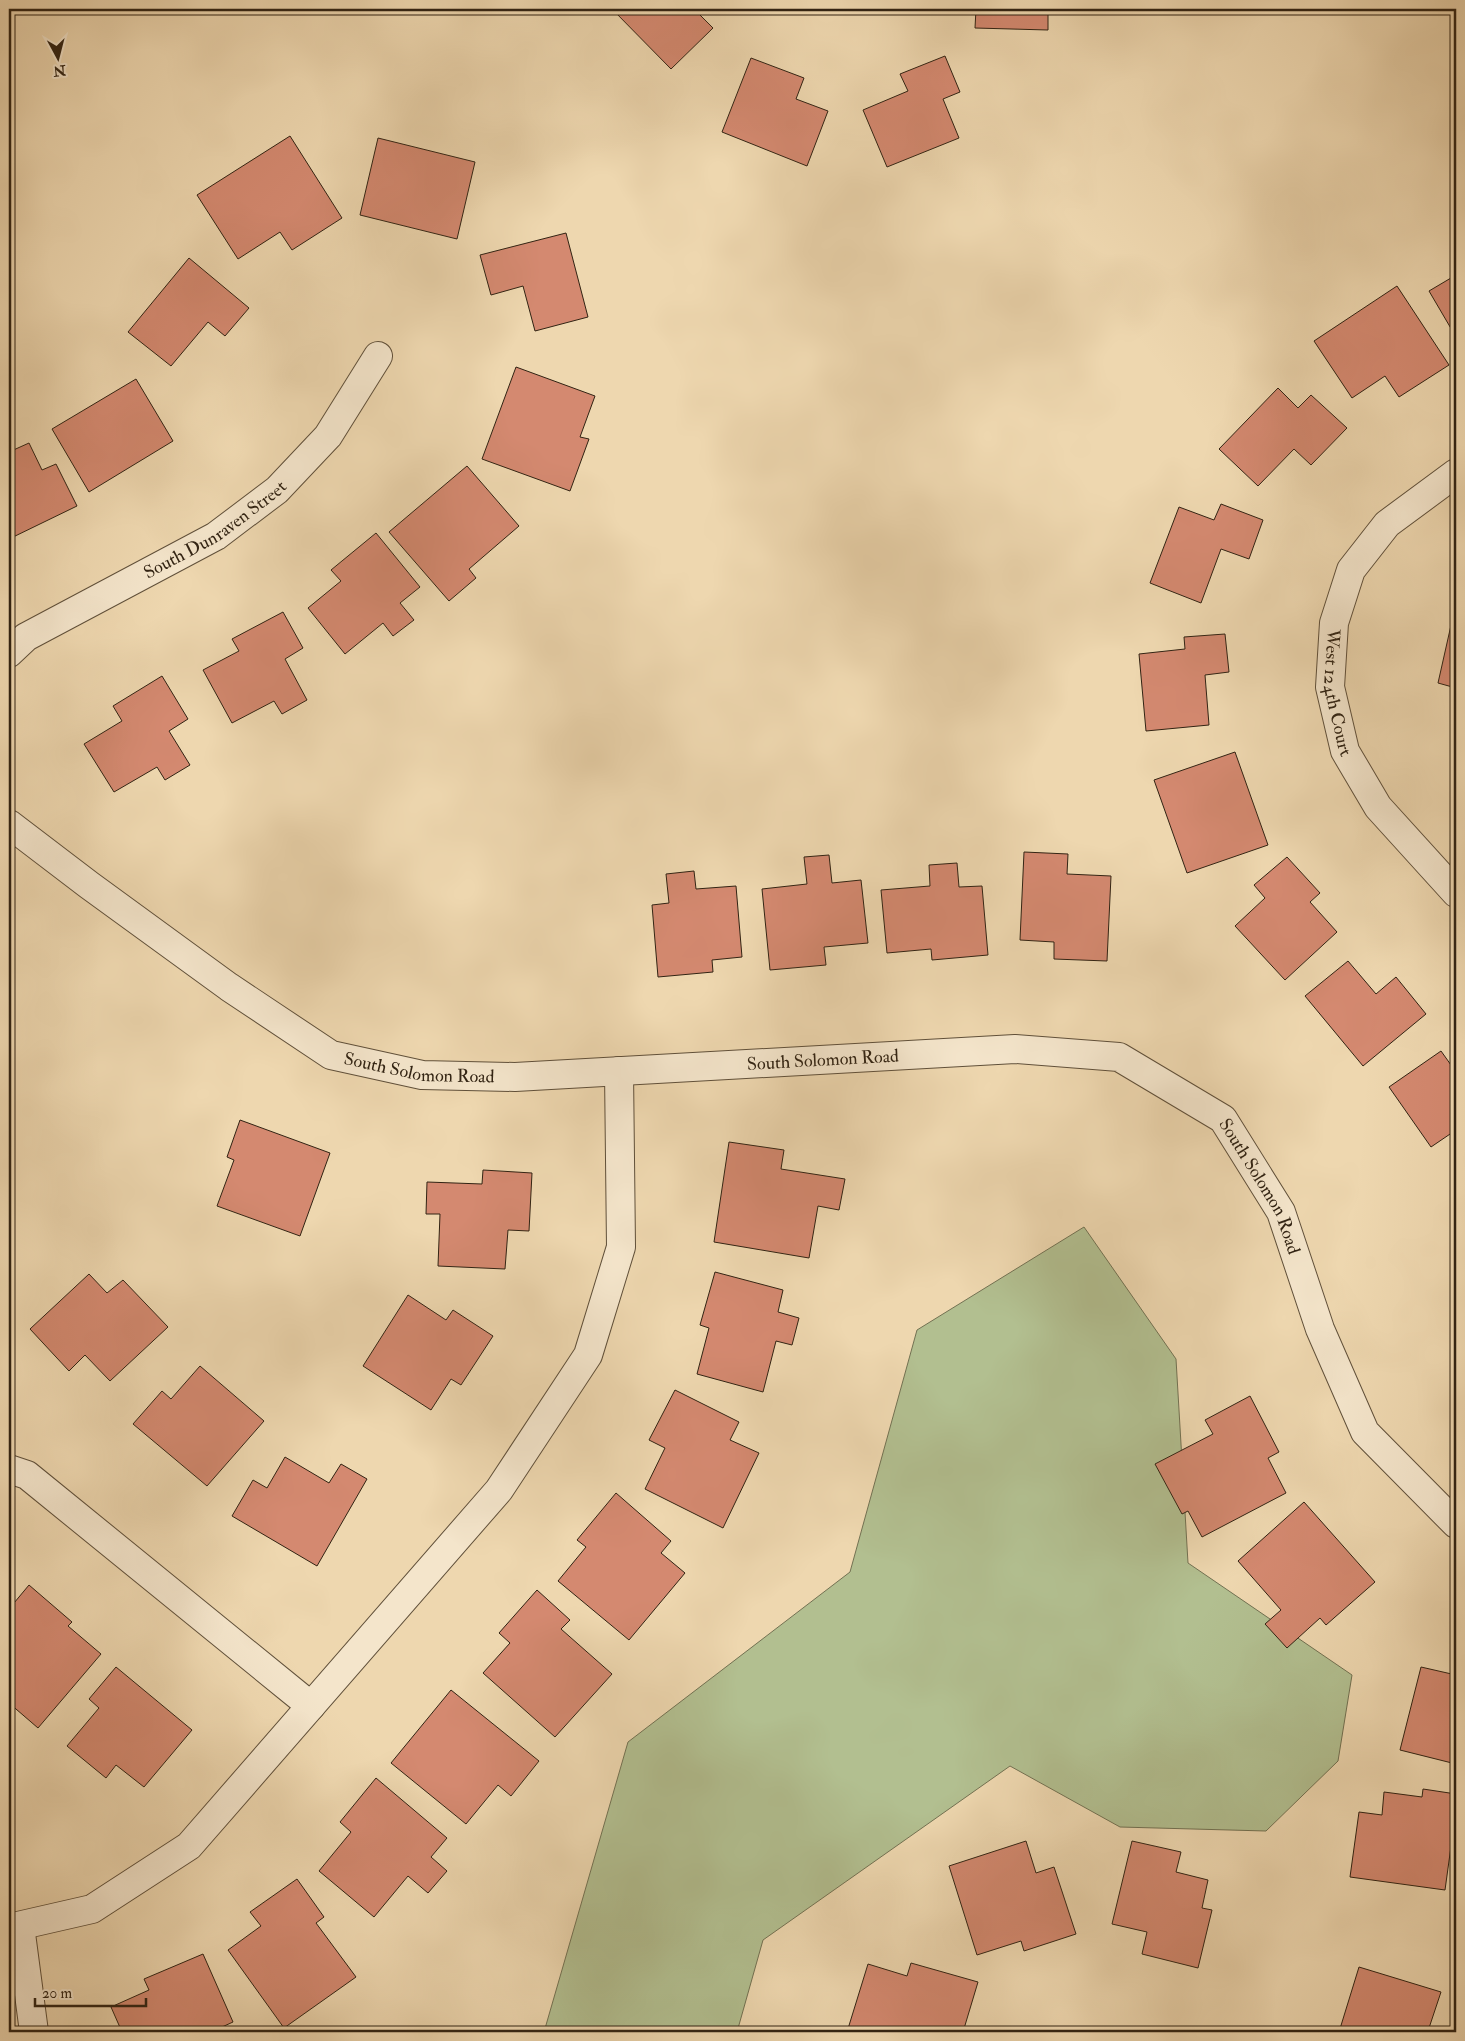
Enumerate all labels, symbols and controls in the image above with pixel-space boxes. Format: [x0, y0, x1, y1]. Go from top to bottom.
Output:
north arrow [32, 32, 82, 82]
text: N [52, 61, 68, 80]
street label: South Dunraven Street [140, 475, 292, 584]
street label: West 124th Court [1318, 627, 1357, 761]
street label: South Solomon Road [746, 1044, 900, 1075]
street label: South Solomon Road [342, 1047, 495, 1088]
street label: South Solomon Road [1214, 1114, 1306, 1257]
scale bar [35, 1976, 146, 2008]
text: 20 m [42, 1984, 72, 2003]

